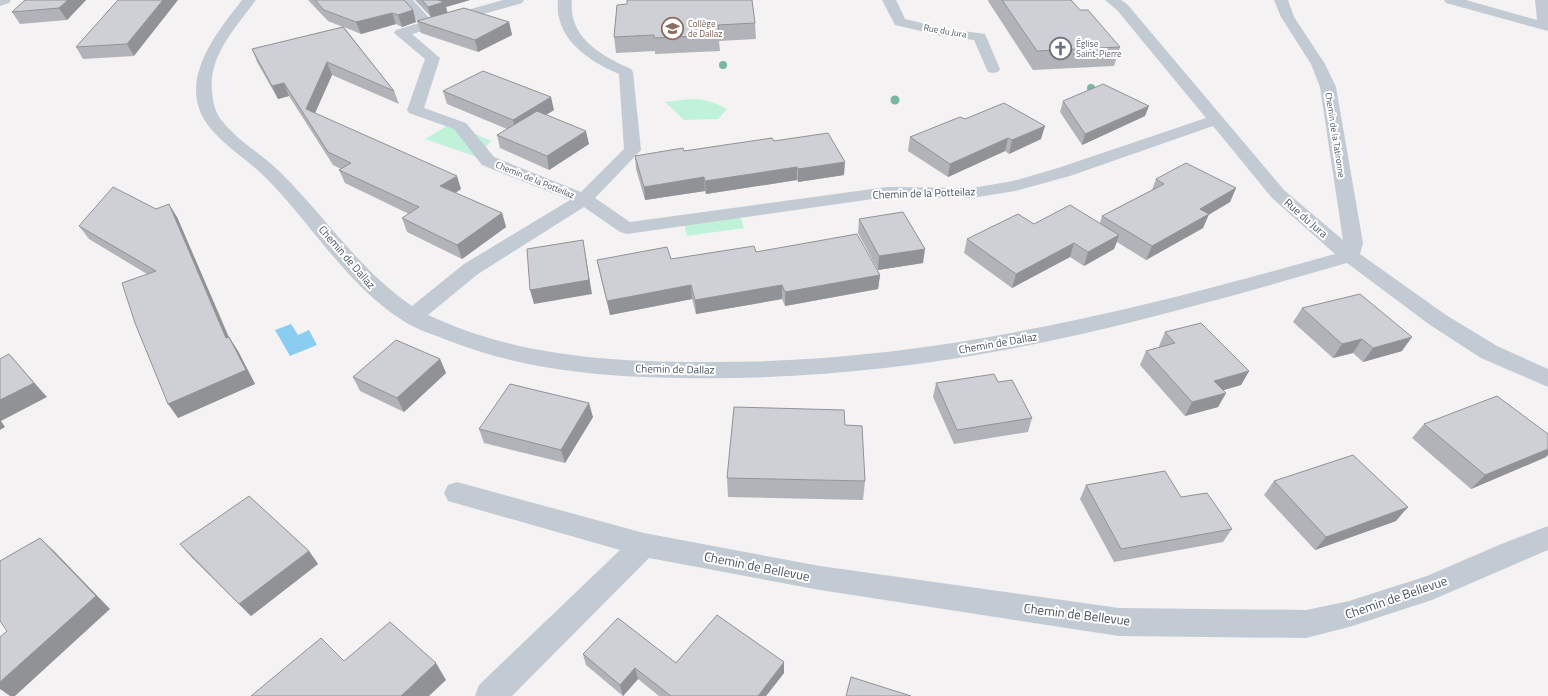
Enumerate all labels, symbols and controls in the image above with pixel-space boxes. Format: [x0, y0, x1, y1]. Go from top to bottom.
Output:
school or university icon: Collège de Dallaz [659, 16, 685, 42]
place label: Collège de Dallaz [688, 17, 722, 40]
street label: Rue du Jura [923, 20, 968, 41]
church icon: Église Saint-Pierre [1047, 36, 1073, 62]
place label: Église Saint-Pierre [1076, 37, 1122, 60]
street label: Chemin de la Tatironne [1322, 91, 1349, 179]
street label: Chemin de la Potteilaz [494, 158, 577, 201]
street label: Chemin de la Potteilaz [872, 183, 976, 203]
street label: Rue du Jura [1281, 195, 1332, 242]
street label: Chemin de Dallaz [315, 222, 379, 292]
street label: Chemin de Dallaz [958, 328, 1038, 358]
street label: Chemin de Dallaz [635, 360, 715, 378]
street label: Chemin de Bellevue [702, 546, 812, 586]
street label: Chemin de Bellevue [1342, 570, 1450, 624]
street label: Chemin de Bellevue [1023, 598, 1131, 630]

